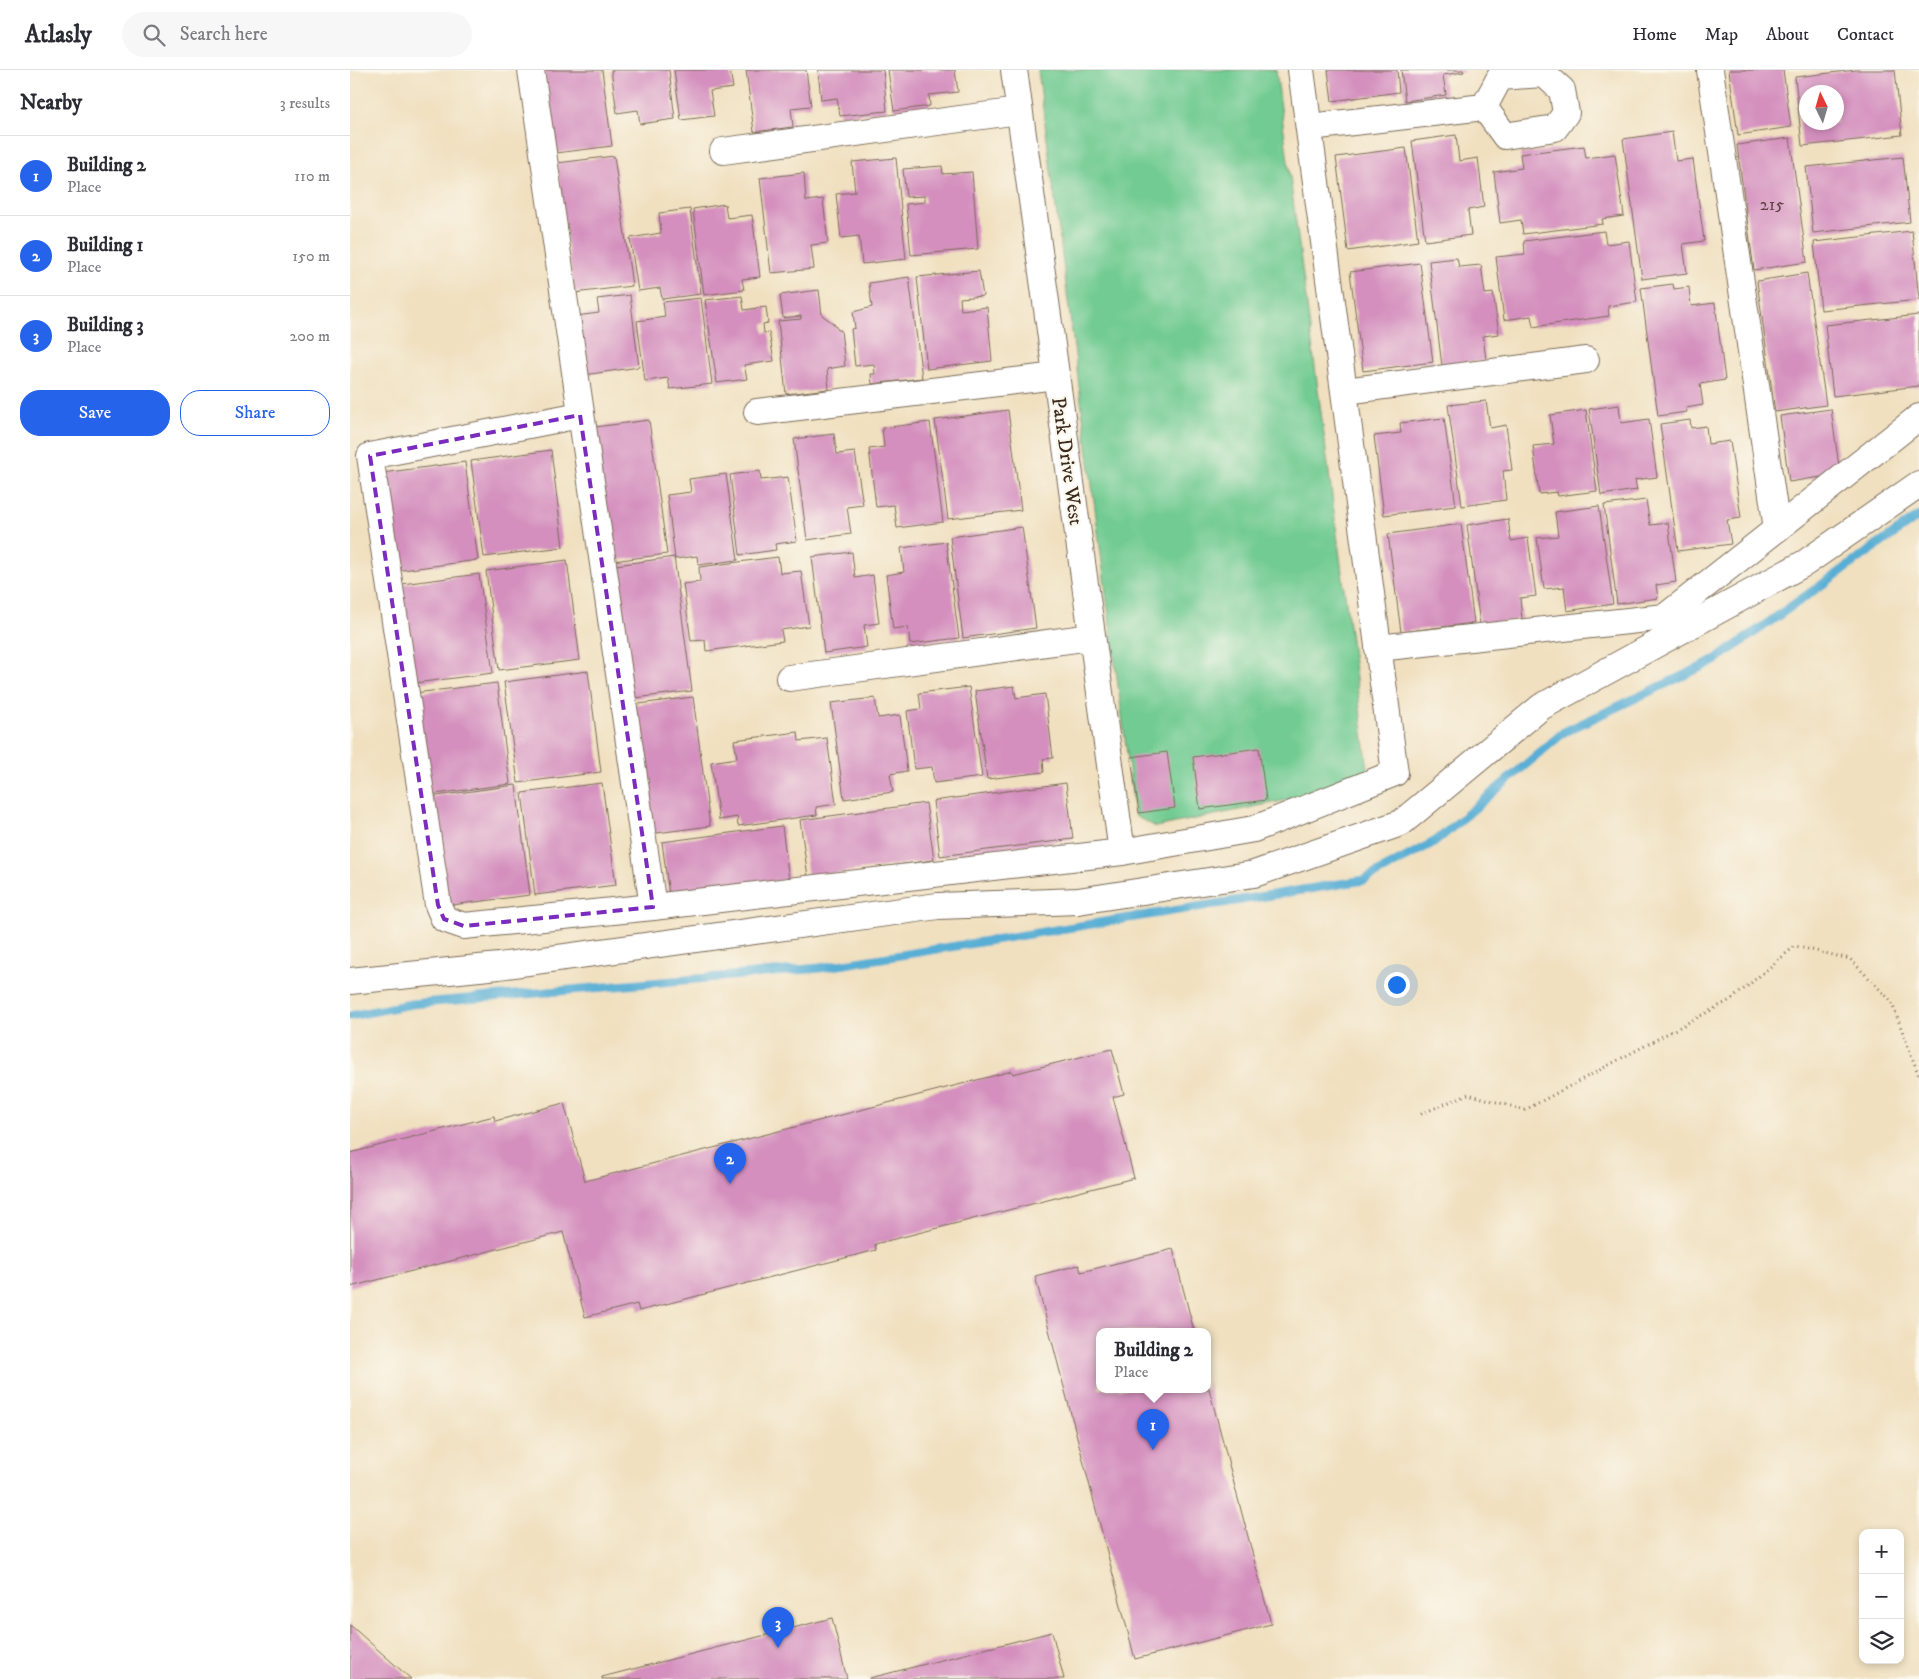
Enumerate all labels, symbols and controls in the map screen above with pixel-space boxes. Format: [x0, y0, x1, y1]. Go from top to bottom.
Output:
search box [122, 12, 472, 57]
text: Atlasly [25, 20, 92, 50]
icon: search [140, 21, 168, 49]
text: Search here [180, 23, 268, 46]
text: Home [1632, 24, 1677, 46]
text: Map [1705, 24, 1738, 46]
text: About [1766, 24, 1809, 46]
text: Contact [1837, 24, 1894, 46]
north arrow [1799, 85, 1844, 130]
text: Nearby [20, 90, 82, 116]
text: 3 results [280, 93, 330, 113]
text: Building 2 [67, 154, 146, 177]
text: 1 [33, 166, 39, 186]
text: 110 m [294, 166, 330, 186]
text: Place [67, 177, 101, 197]
house number: 215 [1760, 194, 1784, 216]
text: Building 1 [67, 234, 143, 257]
text: 2 [32, 246, 40, 266]
text: 150 m [292, 246, 330, 266]
text: Place [67, 257, 101, 277]
text: Building 3 [67, 314, 144, 337]
text: 3 [33, 326, 39, 346]
text: 200 m [289, 326, 330, 346]
text: Place [67, 337, 101, 357]
button: Save [20, 390, 170, 436]
button: Share [180, 390, 330, 436]
street label: Park Drive West [1045, 395, 1088, 527]
your location [1384, 972, 1410, 998]
pin: 2 [714, 1143, 746, 1184]
popup [1096, 1328, 1211, 1393]
text: Building 2 [1114, 1339, 1193, 1362]
text: Place [1114, 1362, 1148, 1382]
pin: 1 [1137, 1409, 1169, 1450]
map controls [1859, 1529, 1904, 1664]
button: + [1859, 1529, 1904, 1574]
button: − [1859, 1574, 1904, 1619]
pin: 3 [762, 1607, 794, 1648]
button: layers [1859, 1619, 1904, 1664]

